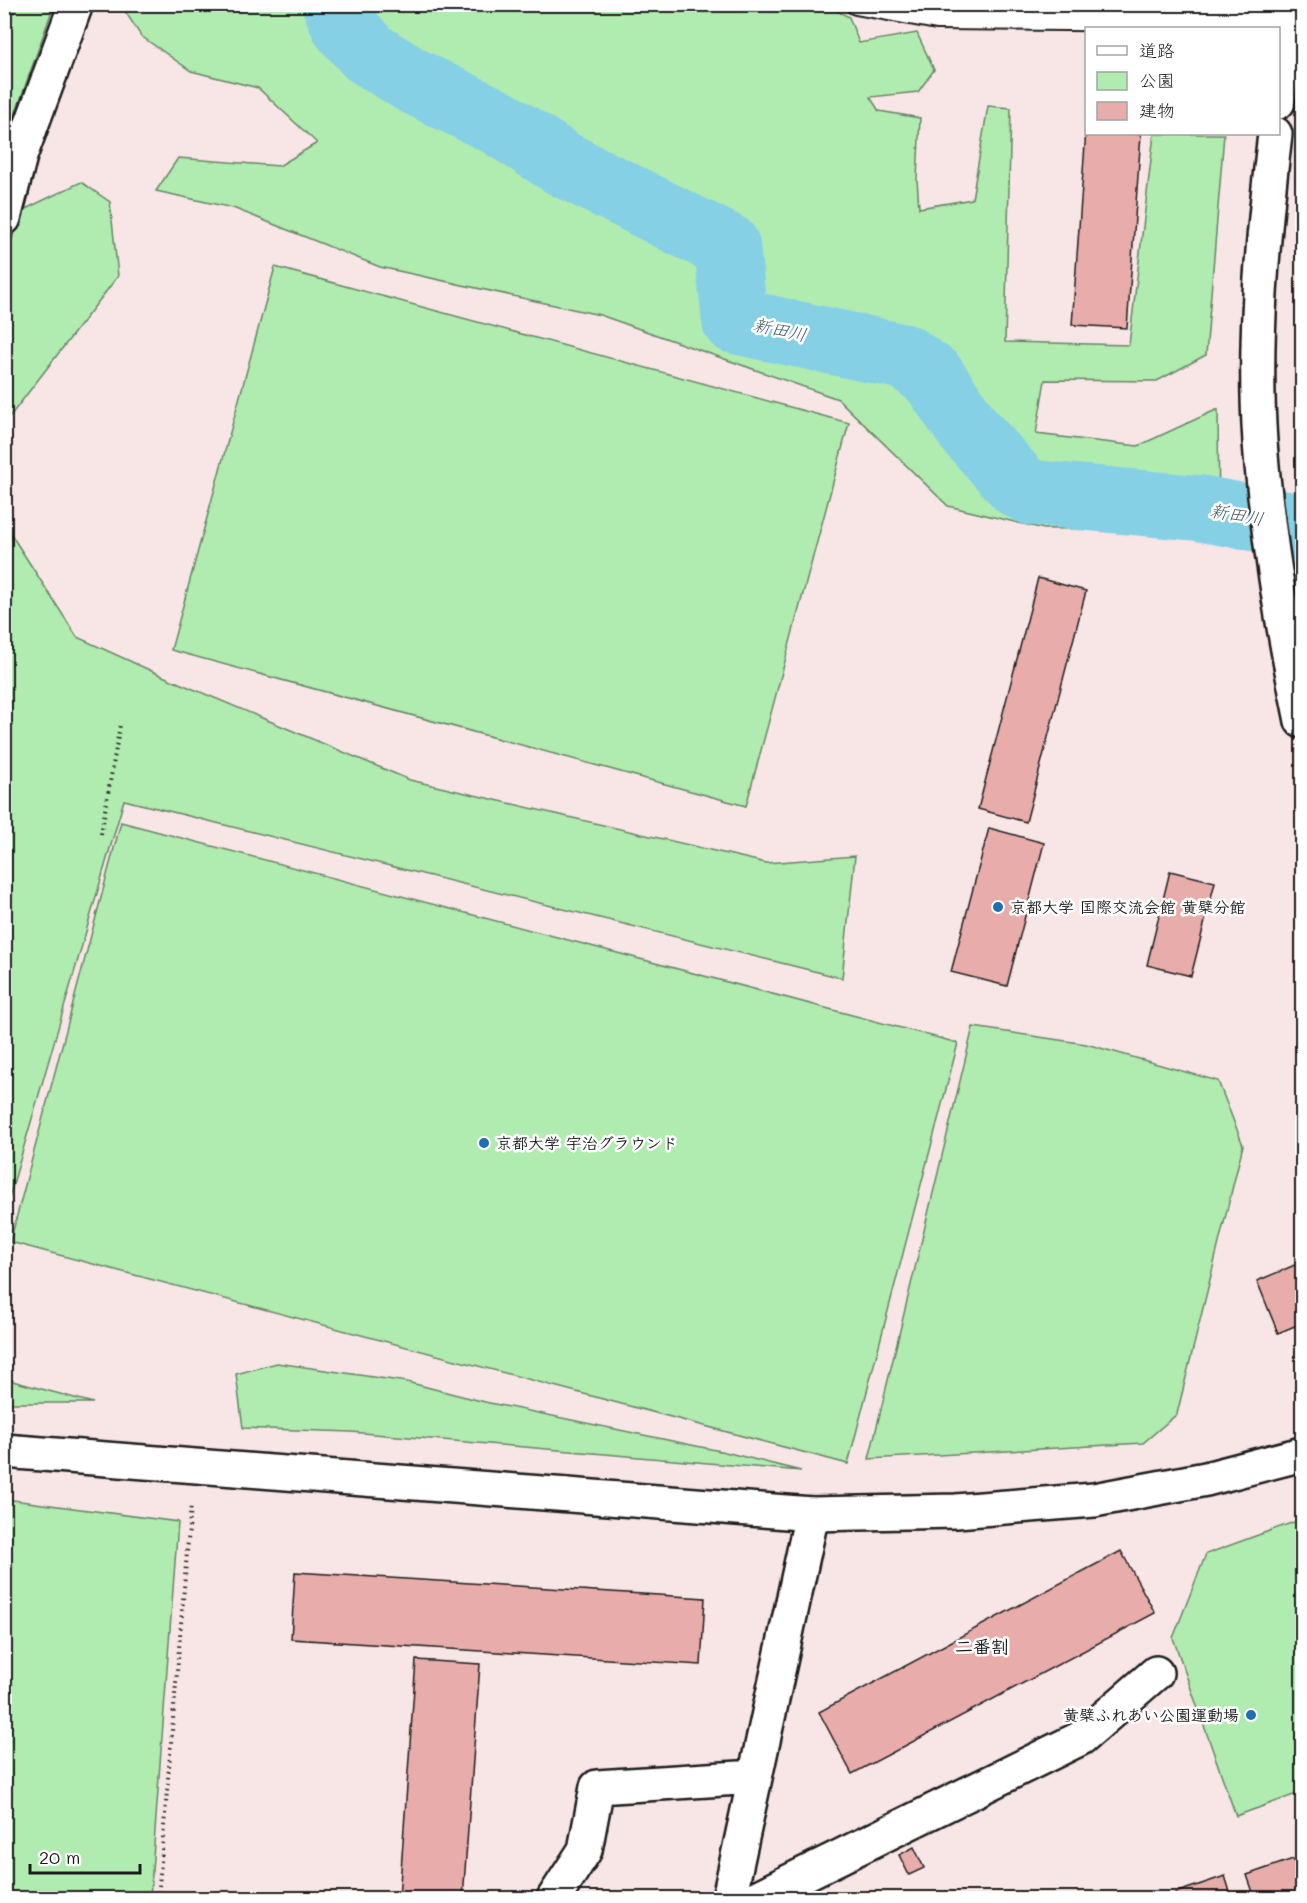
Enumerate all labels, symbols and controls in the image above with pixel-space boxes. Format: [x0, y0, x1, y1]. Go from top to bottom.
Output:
legend [1085, 27, 1280, 135]
text: 道路 [1139, 38, 1175, 62]
text: 公園 [1139, 68, 1175, 92]
text: 建物 [1139, 98, 1175, 122]
water label: 新田川 [751, 312, 809, 346]
water label: 新田川 [1209, 498, 1266, 531]
place label: 京都大学 国際交流会館 黄檗分館 [1010, 896, 1246, 917]
marker: 京都大学 国際交流会館 黄檗分館 [991, 900, 1005, 914]
place label: 京都大学 宇治グラウンド [496, 1132, 678, 1153]
marker: 京都大学 宇治グラウンド [477, 1136, 491, 1150]
district label: 二番割 [955, 1634, 1009, 1658]
place label: 黄檗ふれあい公園運動場 [1063, 1704, 1239, 1725]
marker: 黄檗ふれあい公園運動場 [1244, 1708, 1258, 1722]
scale bar [30, 1837, 140, 1875]
text: 20 m [39, 1845, 80, 1869]

